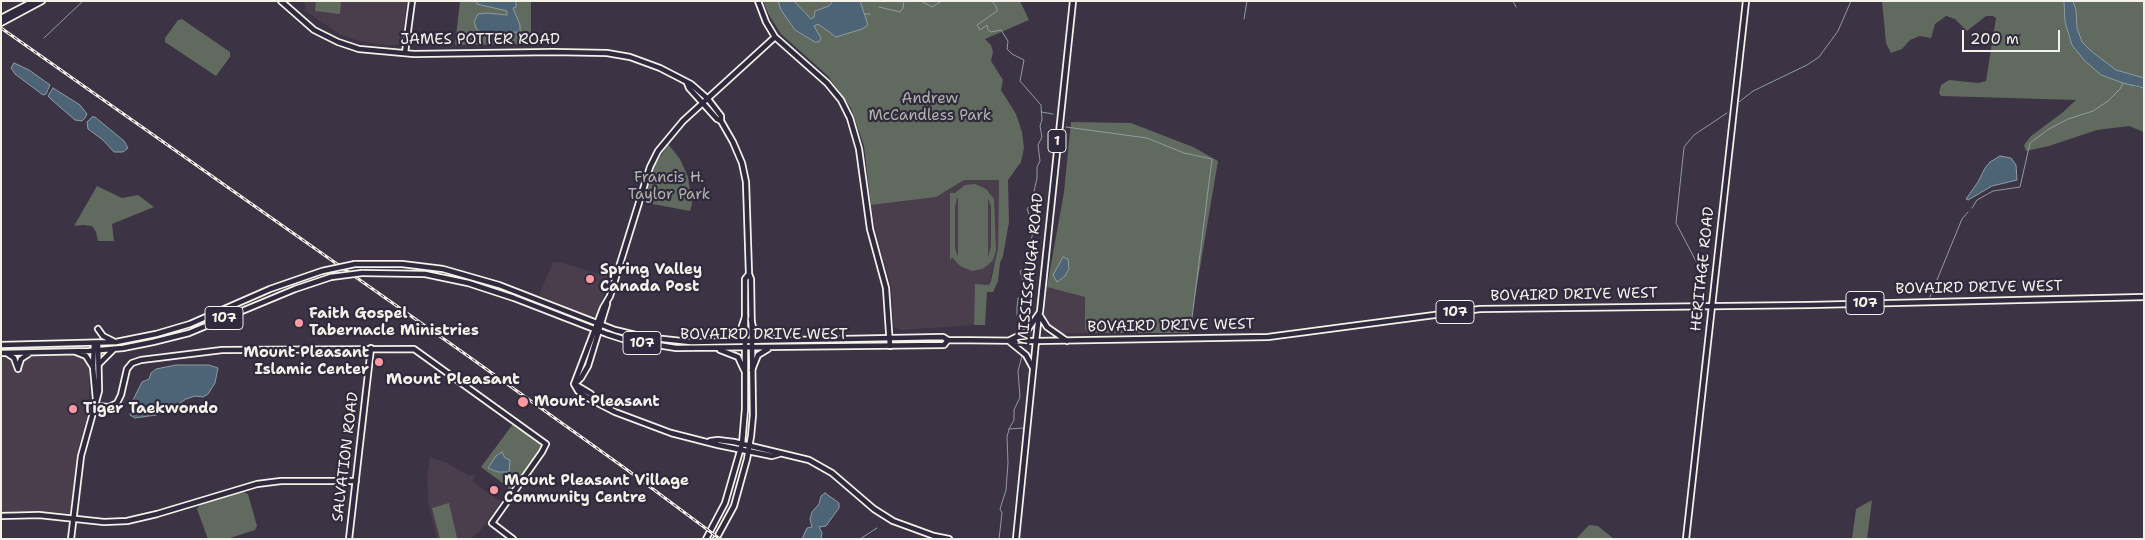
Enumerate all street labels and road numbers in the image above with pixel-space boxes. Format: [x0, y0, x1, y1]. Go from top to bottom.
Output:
street label: JAMES POTTER ROAD [400, 31, 560, 49]
road number: 1 [1048, 130, 1066, 152]
street label: MISSISSAUGA ROAD [1014, 192, 1048, 346]
street label: HERITAGE ROAD [1688, 206, 1718, 332]
street label: BOVAIRD DRIVE WEST [1895, 278, 2063, 298]
street label: BOVAIRD DRIVE WEST [1490, 285, 1658, 305]
road number: 107 [1846, 292, 1884, 314]
road number: 107 [1436, 300, 1474, 324]
road number: 107 [205, 306, 243, 330]
street label: BOVAIRD DRIVE WEST [1087, 316, 1255, 336]
street label: BOVAIRD DRIVE WEST [680, 326, 848, 344]
road number: 107 [623, 332, 661, 354]
street label: SALVATION ROAD [329, 391, 363, 523]

